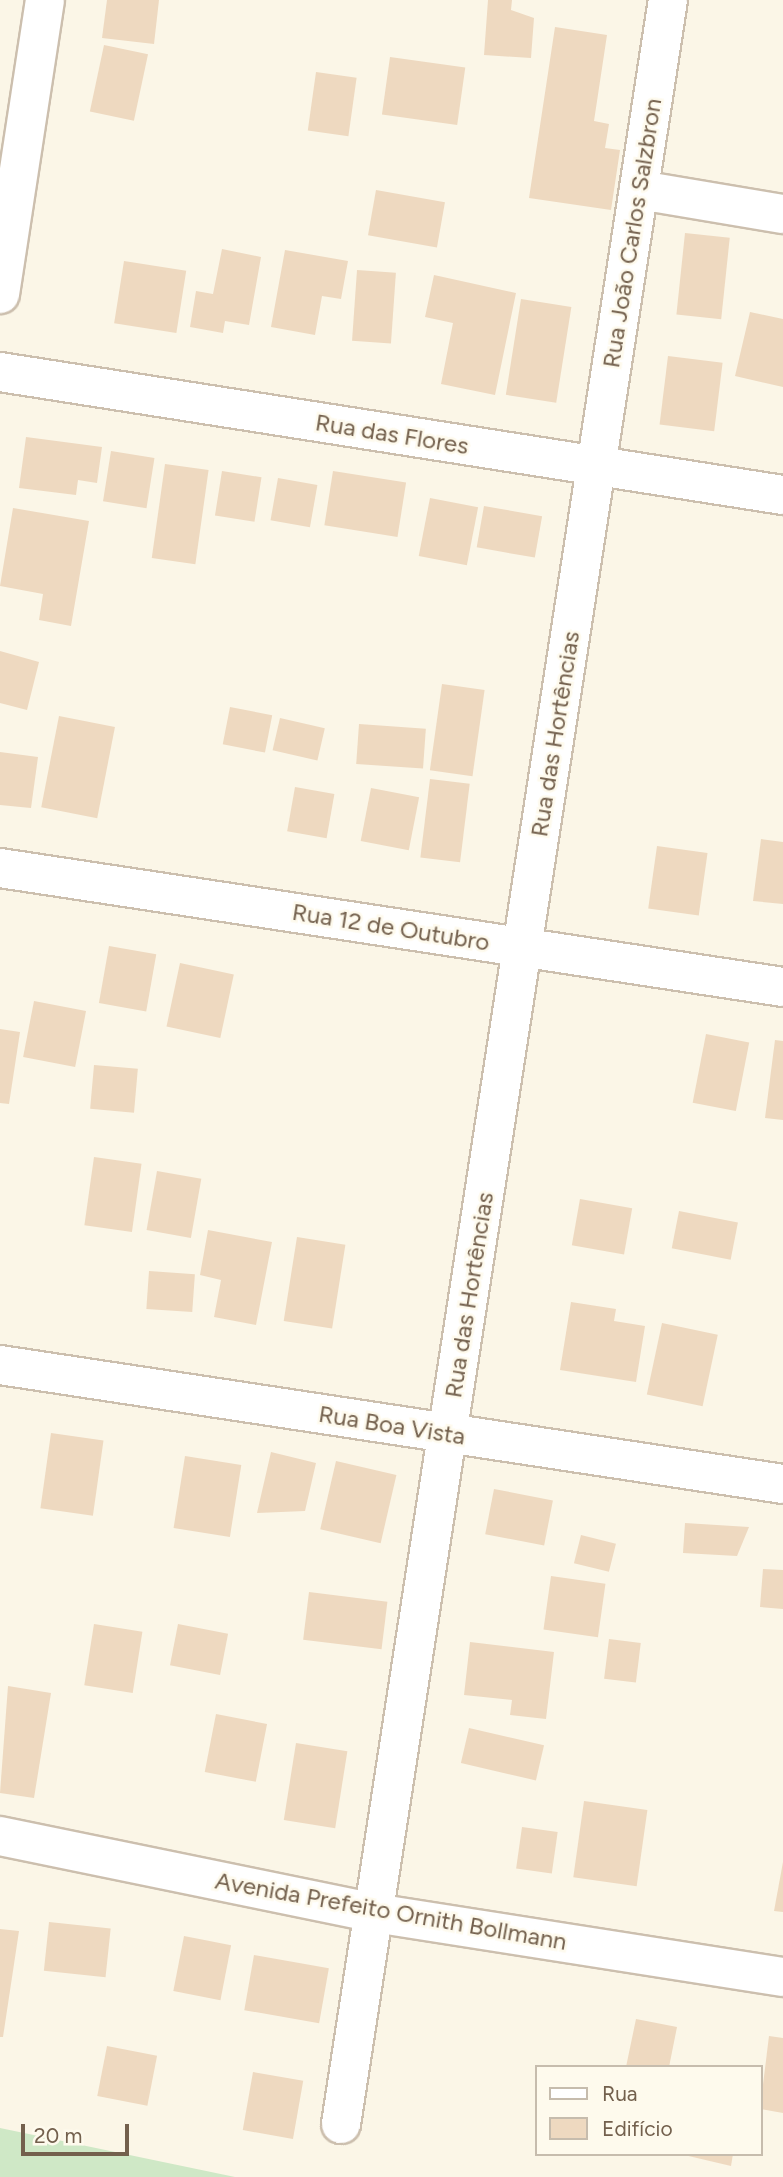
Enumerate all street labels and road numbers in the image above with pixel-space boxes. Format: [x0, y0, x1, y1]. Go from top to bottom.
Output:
street label: Rua João Carlos Salzbron [596, 96, 668, 370]
street label: Rua das Flores [313, 408, 471, 460]
street label: Rua das Hortências [525, 629, 585, 839]
street label: Rua 12 de Outubro [290, 897, 492, 957]
street label: Rua das Hortências [439, 1190, 499, 1400]
street label: Rua Boa Vista [317, 1399, 467, 1451]
street label: Avenida Prefeito Ornith Bollmann [213, 1866, 569, 1956]

